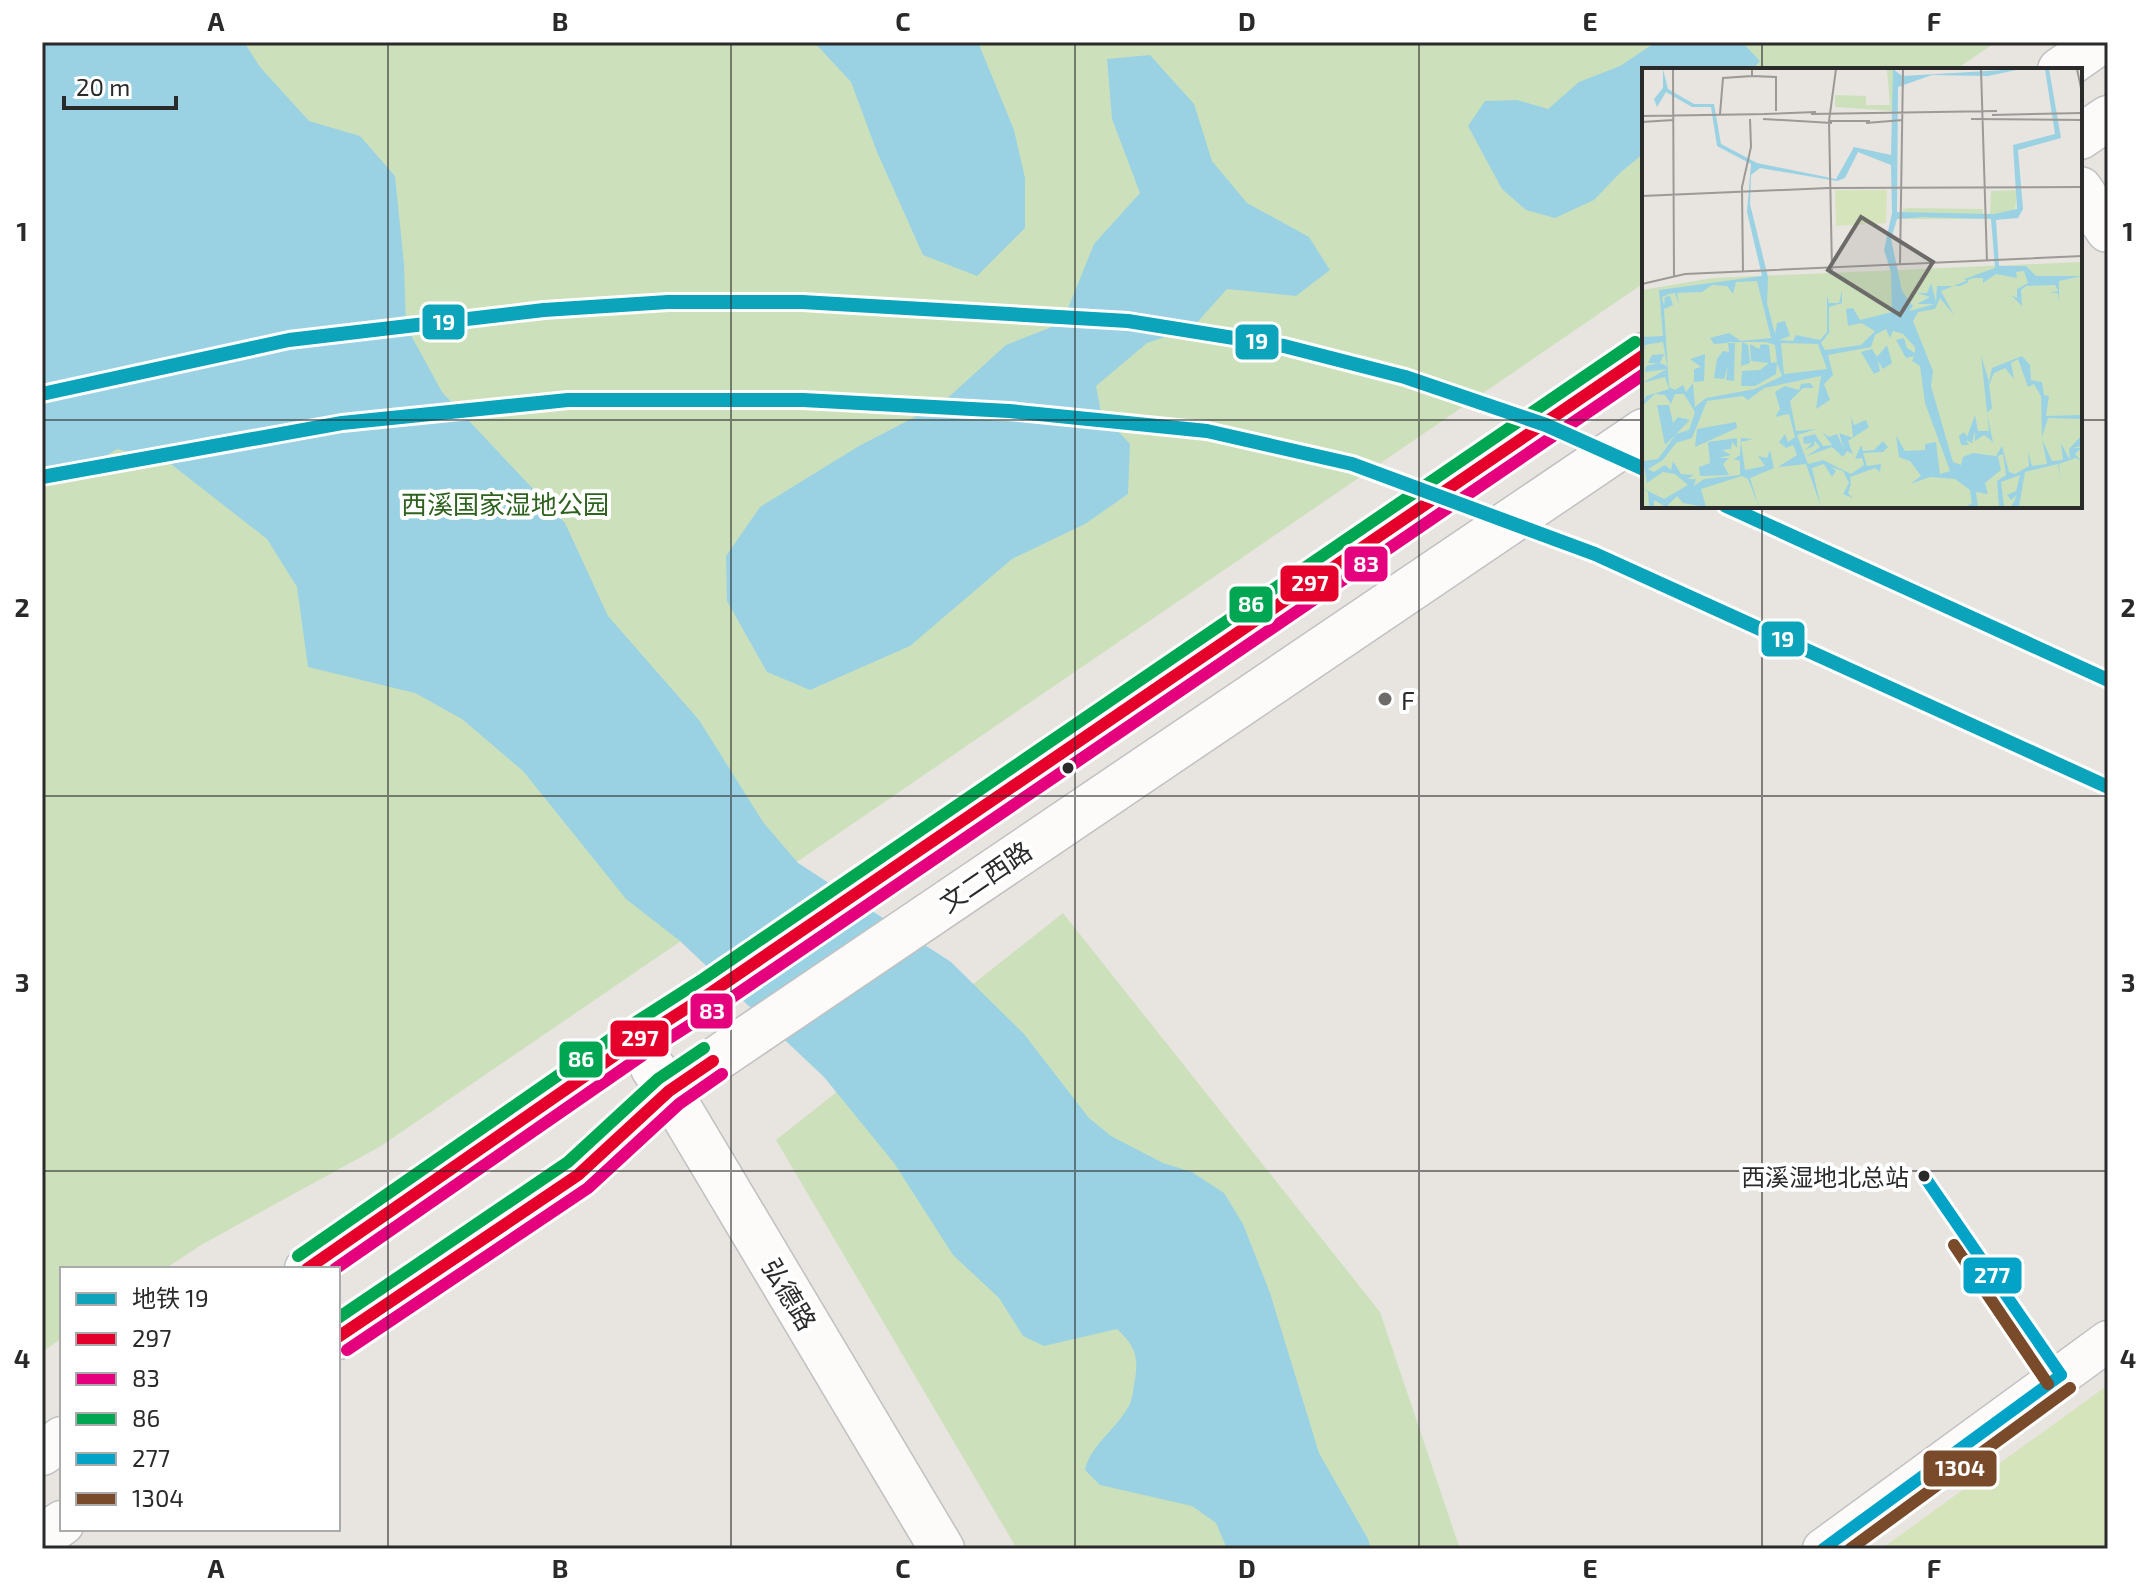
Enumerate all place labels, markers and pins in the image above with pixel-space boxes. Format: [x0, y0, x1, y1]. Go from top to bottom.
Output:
place label: F [1401, 684, 1415, 715]
marker: F [1376, 690, 1394, 708]
unlabelled marker [1060, 760, 1076, 776]
place label: 西溪湿地北总站 [1741, 1162, 1909, 1191]
marker: 西溪湿地北总站 [1916, 1168, 1932, 1184]

